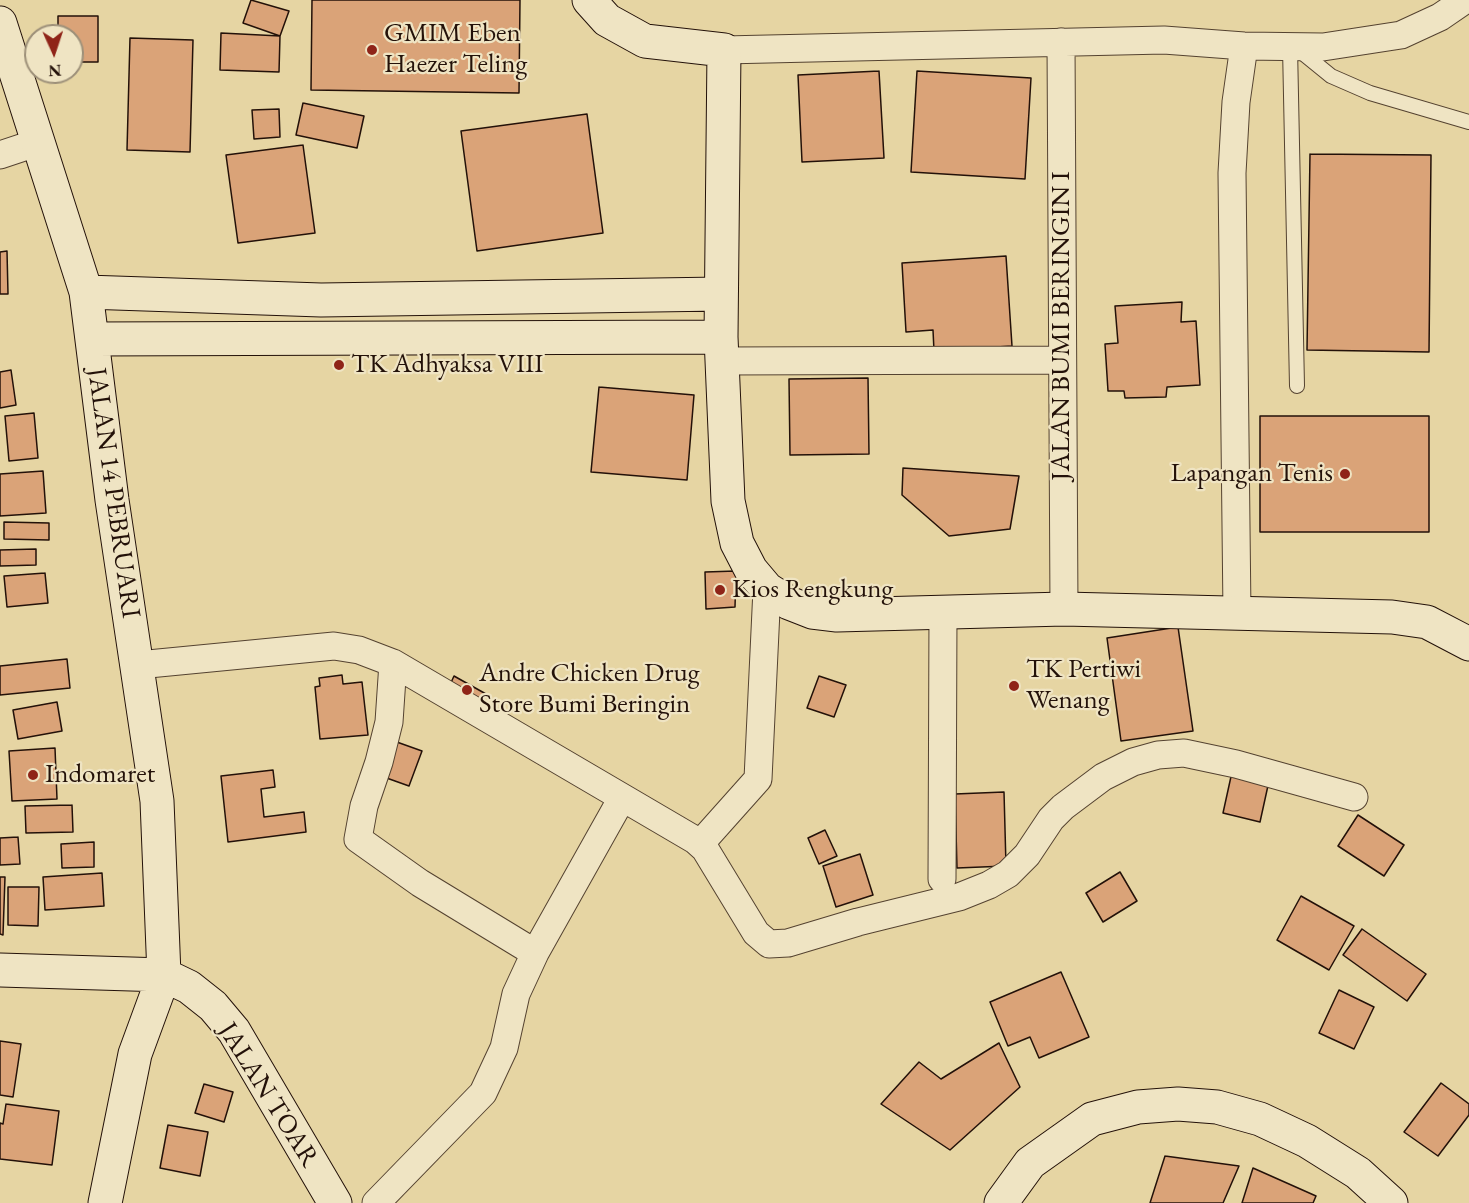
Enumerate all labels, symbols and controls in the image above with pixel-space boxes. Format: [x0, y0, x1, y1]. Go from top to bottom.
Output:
place label: GMIM Eben Haezer Teling [384, 18, 527, 81]
north arrow [24, 24, 84, 84]
marker: GMIM Eben Haezer Teling [365, 43, 379, 57]
text: N [48, 60, 62, 81]
street label: JALAN BUMI BERINGIN I [1046, 171, 1078, 481]
place label: TK Adhyaksa VIII [351, 349, 543, 381]
marker: TK Adhyaksa VIII [332, 358, 346, 372]
street label: JALAN 14 PEBRUARI [79, 366, 147, 620]
place label: Lapangan Tenis [1170, 458, 1333, 490]
marker: Lapangan Tenis [1338, 467, 1352, 481]
place label: Kios Rengkung [732, 574, 893, 606]
marker: Kios Rengkung [713, 583, 727, 597]
place label: TK Pertiwi Wenang [1026, 654, 1141, 717]
place label: Andre Chicken Drug Store Bumi Beringin [479, 658, 699, 721]
marker: TK Pertiwi Wenang [1007, 679, 1021, 693]
marker: Andre Chicken Drug Store Bumi Beringin [460, 683, 474, 697]
place label: Indomaret [45, 759, 155, 791]
marker: Indomaret [26, 768, 40, 782]
street label: JALAN TOAR [211, 1017, 325, 1173]

